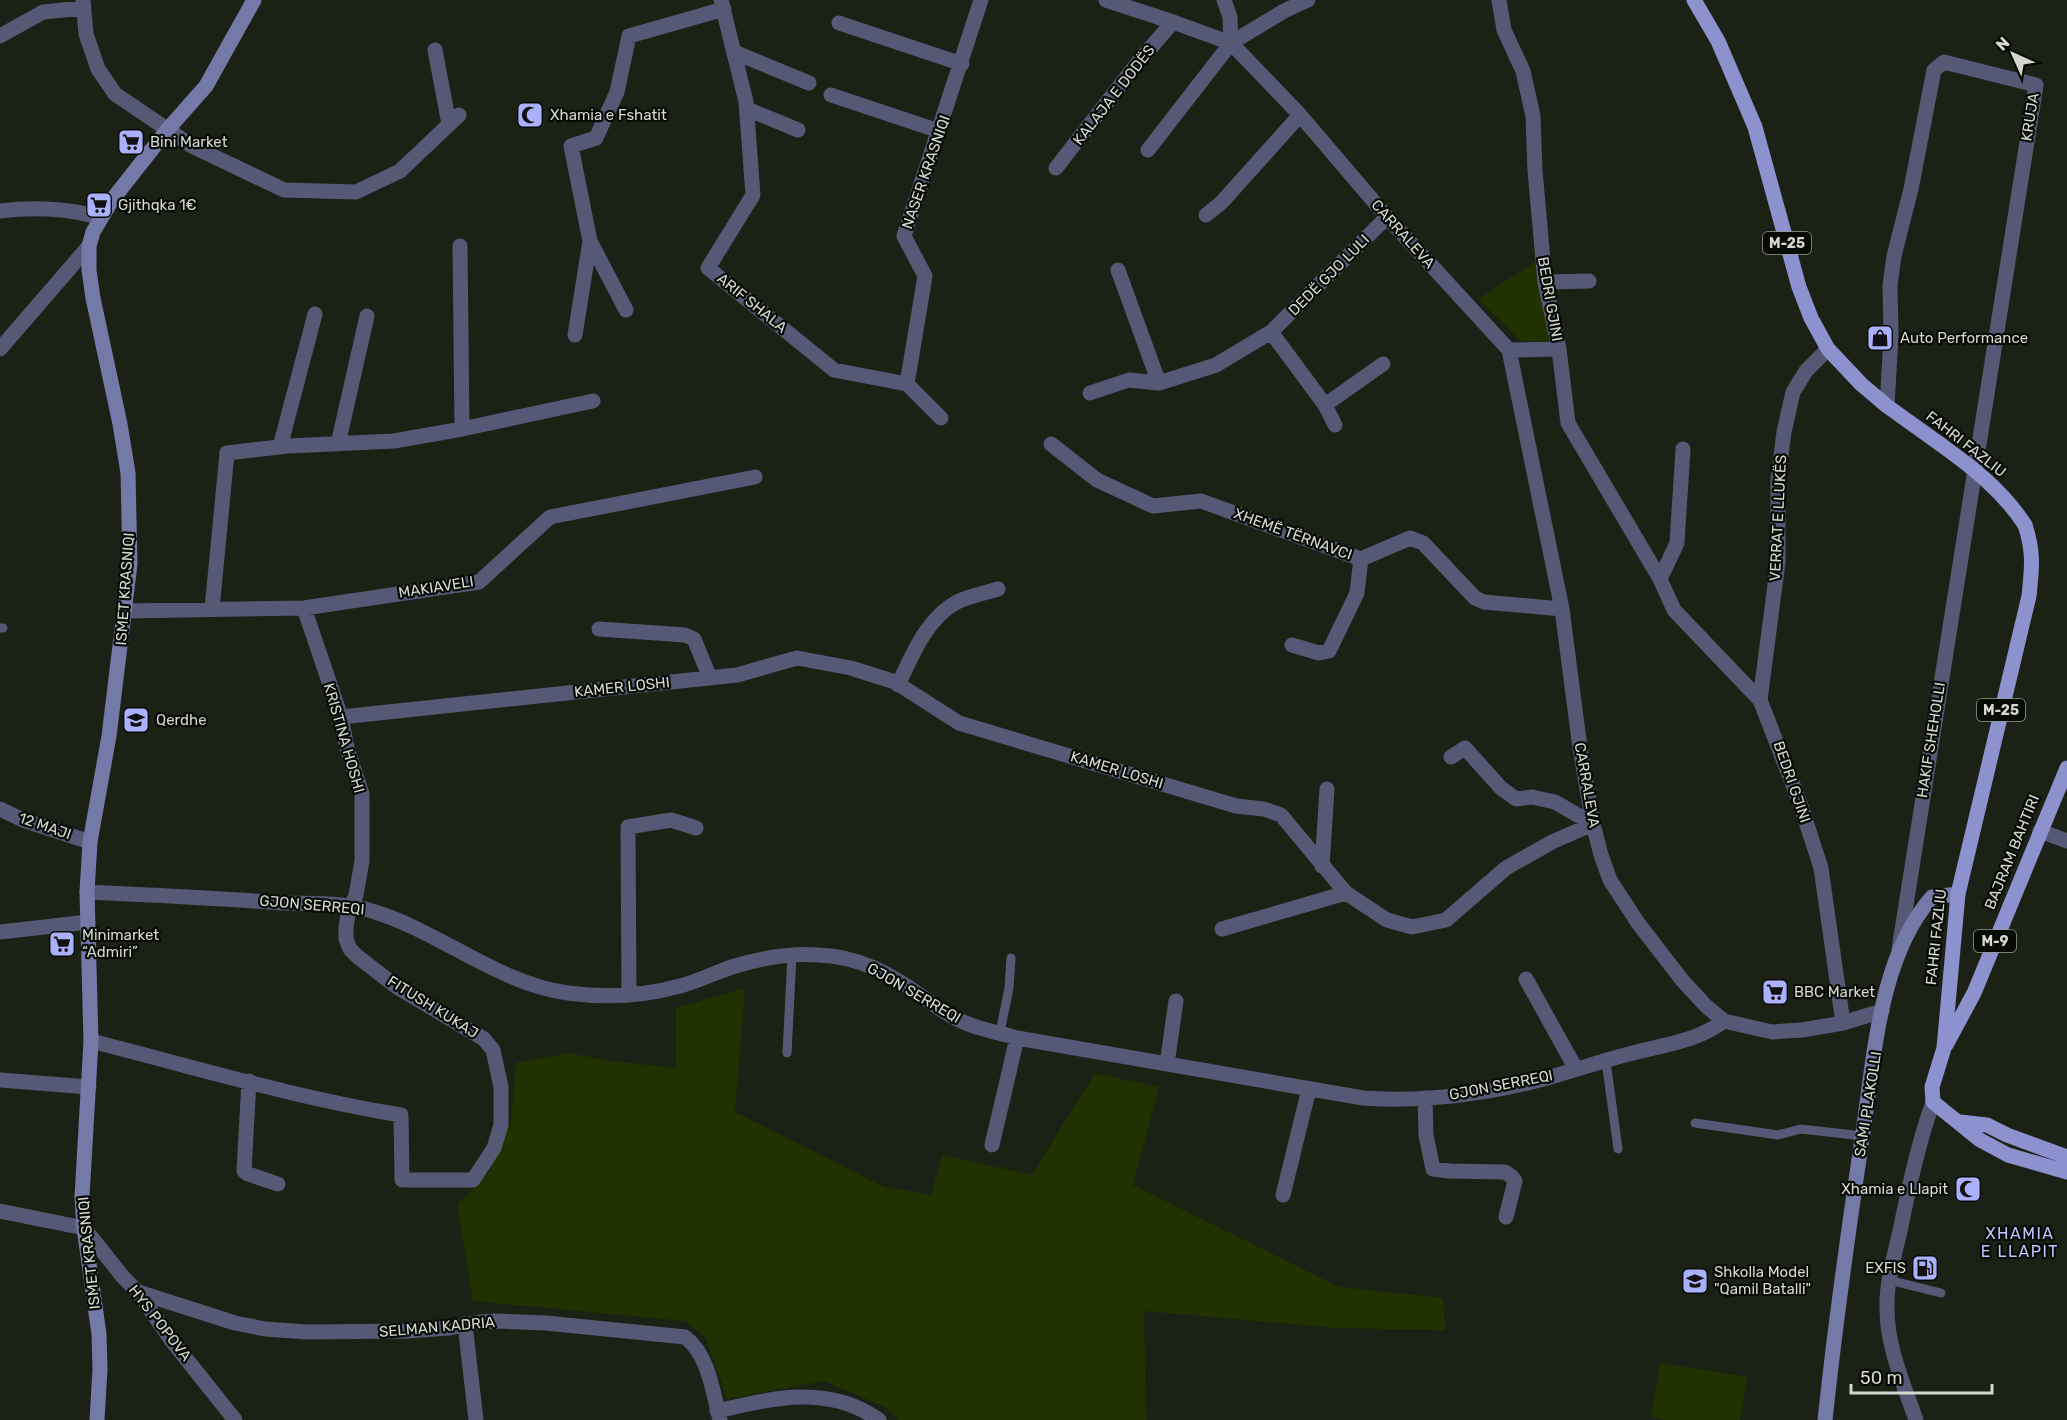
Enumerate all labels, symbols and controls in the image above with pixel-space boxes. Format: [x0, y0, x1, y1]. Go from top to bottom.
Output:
north arrow [1983, 24, 2043, 84]
text: N [1992, 33, 2014, 55]
street label: KALAJA E DODËS [1069, 41, 1159, 149]
street label: KRUJA [2017, 92, 2043, 142]
mosque icon: Xhamia e Fshatit [515, 100, 545, 130]
place label: Xhamia e Fshatit [550, 106, 667, 124]
street label: NASER KRASNIQI [898, 113, 954, 231]
supermarket icon: Bini Market [116, 127, 146, 157]
place label: Bini Market [150, 133, 228, 151]
supermarket icon: Gjithqka 1€ [84, 190, 114, 220]
place label: Gjithqka 1€ [118, 196, 197, 214]
street label: CARRALEVA [1367, 196, 1439, 272]
street label: DEDË GJO LULI [1285, 231, 1373, 319]
road number: M-25 [1763, 232, 1811, 254]
street label: BEDRI GJINI [1534, 255, 1566, 343]
street label: ARIF SHALA [713, 269, 791, 337]
shop icon: Auto Performance [1865, 323, 1895, 353]
place label: Auto Performance [1900, 329, 2028, 347]
street label: FAHRI FAZLIU [1922, 407, 2010, 481]
street label: VERRAT E LLUKËS [1766, 454, 1790, 582]
street label: XHEMË TËRNAVCI [1231, 504, 1355, 564]
street label: ISMET KRASNIQI [112, 532, 138, 646]
street label: MAKIAVELI [397, 572, 475, 602]
street label: KAMER LOSHI [573, 673, 671, 701]
street label: KRISTINA HOSHI [320, 681, 368, 795]
street label: HAKIF SHEHOLLI [1913, 681, 1949, 799]
road number: M-25 [1977, 699, 2025, 721]
school or university icon: Qerdhe [121, 705, 151, 735]
place label: Qerdhe [156, 711, 207, 729]
street label: BEDRI GJINI [1770, 739, 1814, 825]
street label: CARRALEVA [1571, 741, 1603, 829]
street label: KAMER LOSHI [1068, 747, 1166, 793]
street label: BAJRAM BAHTIRI [1981, 792, 2043, 912]
street label: 12 MAJI [16, 809, 74, 843]
street label: FAHRI FAZLIU [1922, 888, 1950, 986]
street label: GJON SERREQI [259, 891, 365, 919]
place label: Minimarket “Admiri” [82, 926, 159, 961]
supermarket icon: Minimarket “Admiri” [47, 929, 77, 959]
road number: M-9 [1974, 930, 2016, 952]
street label: GJON SERREQI [864, 959, 964, 1027]
street label: FITUSH KUKAJ [384, 972, 482, 1042]
supermarket icon: BBC Market [1760, 977, 1790, 1007]
place label: BBC Market [1794, 983, 1875, 1001]
street label: SAMI PLAKOLLI [1851, 1050, 1885, 1158]
street label: GJON SERREQI [1448, 1066, 1554, 1104]
mosque icon: Xhamia e Llapit [1953, 1174, 1983, 1204]
place label: Xhamia e Llapit [1841, 1180, 1948, 1198]
street label: ISMET KRASNIQI [74, 1196, 104, 1310]
district label: XHAMIA E LLAPIT [1981, 1224, 2059, 1261]
fuel station icon: EXFIS [1910, 1253, 1940, 1283]
place label: EXFIS [1865, 1259, 1906, 1277]
place label: Shkolla Model "Qamil Batalli" [1714, 1263, 1811, 1298]
school or university icon: Shkolla Model "Qamil Batalli" [1680, 1266, 1710, 1296]
street label: HYS POPOVA [125, 1281, 195, 1365]
street label: SELMAN KADRIA [378, 1313, 496, 1341]
scale bar [1851, 1357, 1992, 1395]
text: 50 m [1860, 1367, 1903, 1389]

